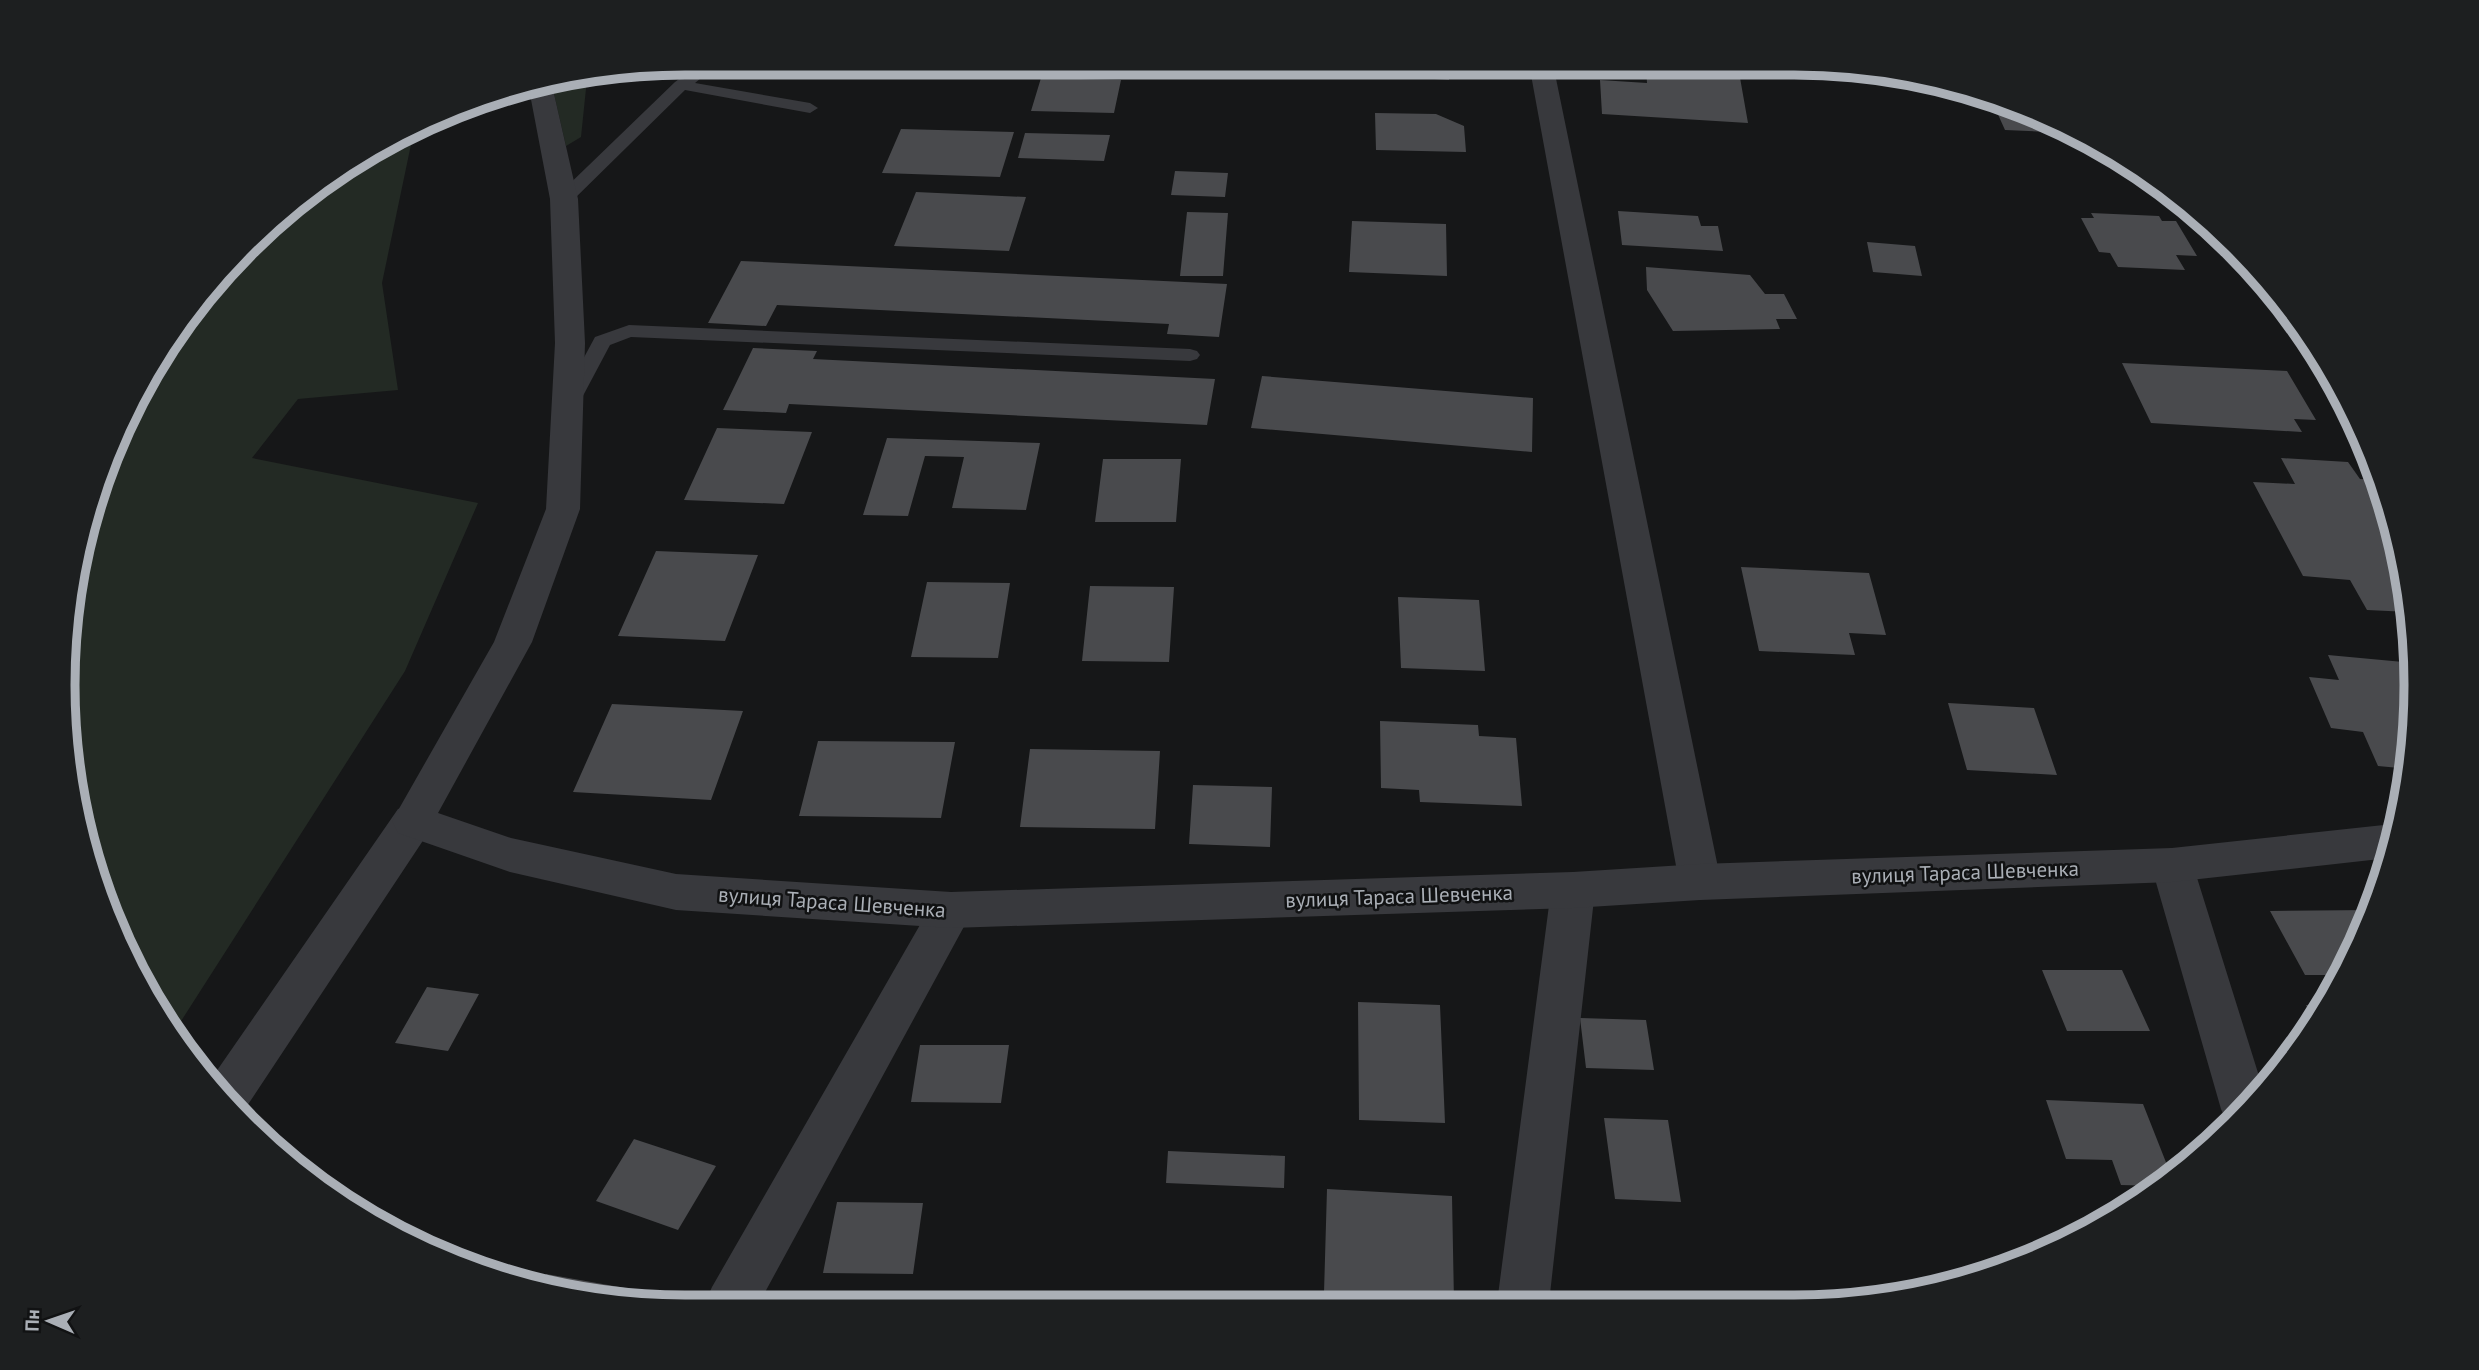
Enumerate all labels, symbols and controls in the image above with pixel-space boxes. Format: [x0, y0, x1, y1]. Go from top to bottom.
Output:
street label: вулиця Тараса Шевченка [1851, 855, 2079, 889]
street label: вулиця Тараса Шевченка [1285, 879, 1513, 913]
street label: вулиця Тараса Шевченка [717, 881, 947, 923]
north arrow [14, 1286, 84, 1356]
text: Пн [20, 1309, 44, 1332]

